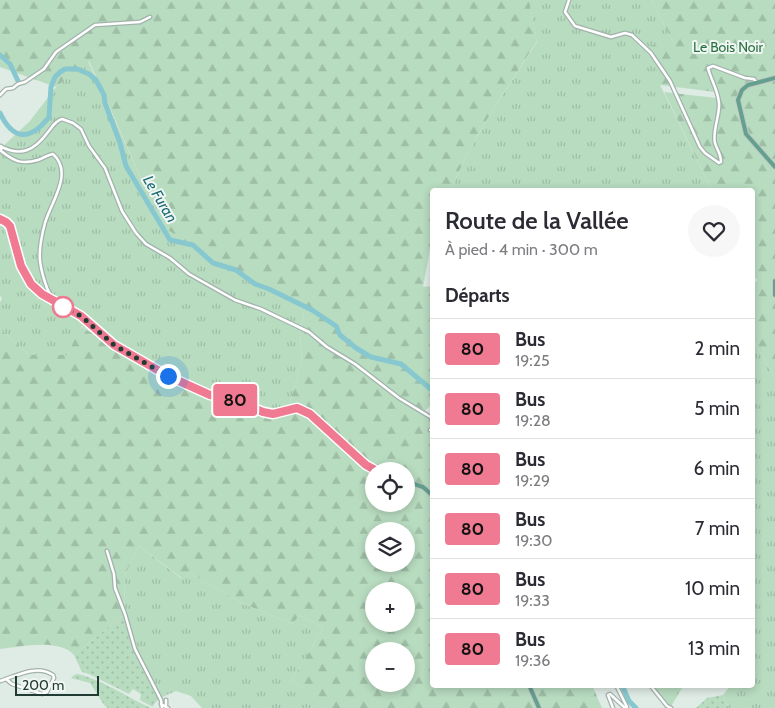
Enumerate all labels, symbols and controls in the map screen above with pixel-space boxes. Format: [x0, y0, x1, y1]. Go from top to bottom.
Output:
park label: Le Bois Noir [693, 38, 764, 56]
water label: Le Furan [139, 172, 181, 226]
button: heart [688, 205, 740, 257]
text: Route de la Vallée [445, 206, 629, 235]
text: À pied · 4 min · 300 m [445, 240, 598, 259]
text: Départs [445, 284, 510, 307]
unlabelled marker [52, 296, 74, 318]
text: Bus [515, 328, 545, 351]
text: 2 min [694, 337, 740, 360]
text: 80 [461, 338, 484, 360]
text: 19:25 [515, 351, 550, 370]
your location [156, 364, 181, 389]
line badge: 80 [212, 384, 258, 416]
text: Bus [515, 388, 545, 411]
text: 80 [223, 389, 247, 411]
text: 5 min [694, 397, 740, 420]
text: 80 [461, 398, 484, 420]
text: 19:28 [515, 411, 551, 430]
text: Bus [515, 448, 545, 471]
text: 6 min [694, 457, 740, 480]
text: 80 [461, 458, 484, 480]
map controls [365, 462, 415, 692]
button: locate [365, 462, 415, 512]
text: 19:29 [515, 471, 550, 490]
text: Bus [515, 508, 545, 531]
text: 7 min [695, 517, 740, 540]
text: 80 [461, 518, 484, 540]
button: layers [365, 522, 415, 572]
text: 19:30 [515, 531, 552, 550]
text: Bus [515, 568, 545, 591]
text: 10 min [685, 577, 740, 600]
text: 80 [461, 578, 484, 600]
button: + [365, 582, 415, 632]
text: 19:33 [515, 591, 550, 610]
text: Bus [515, 628, 545, 651]
text: 13 min [688, 637, 740, 660]
text: 80 [461, 638, 484, 660]
button: − [365, 642, 415, 692]
text: 19:36 [515, 651, 550, 670]
scale bar [15, 673, 99, 696]
text: 200 m [22, 676, 64, 694]

